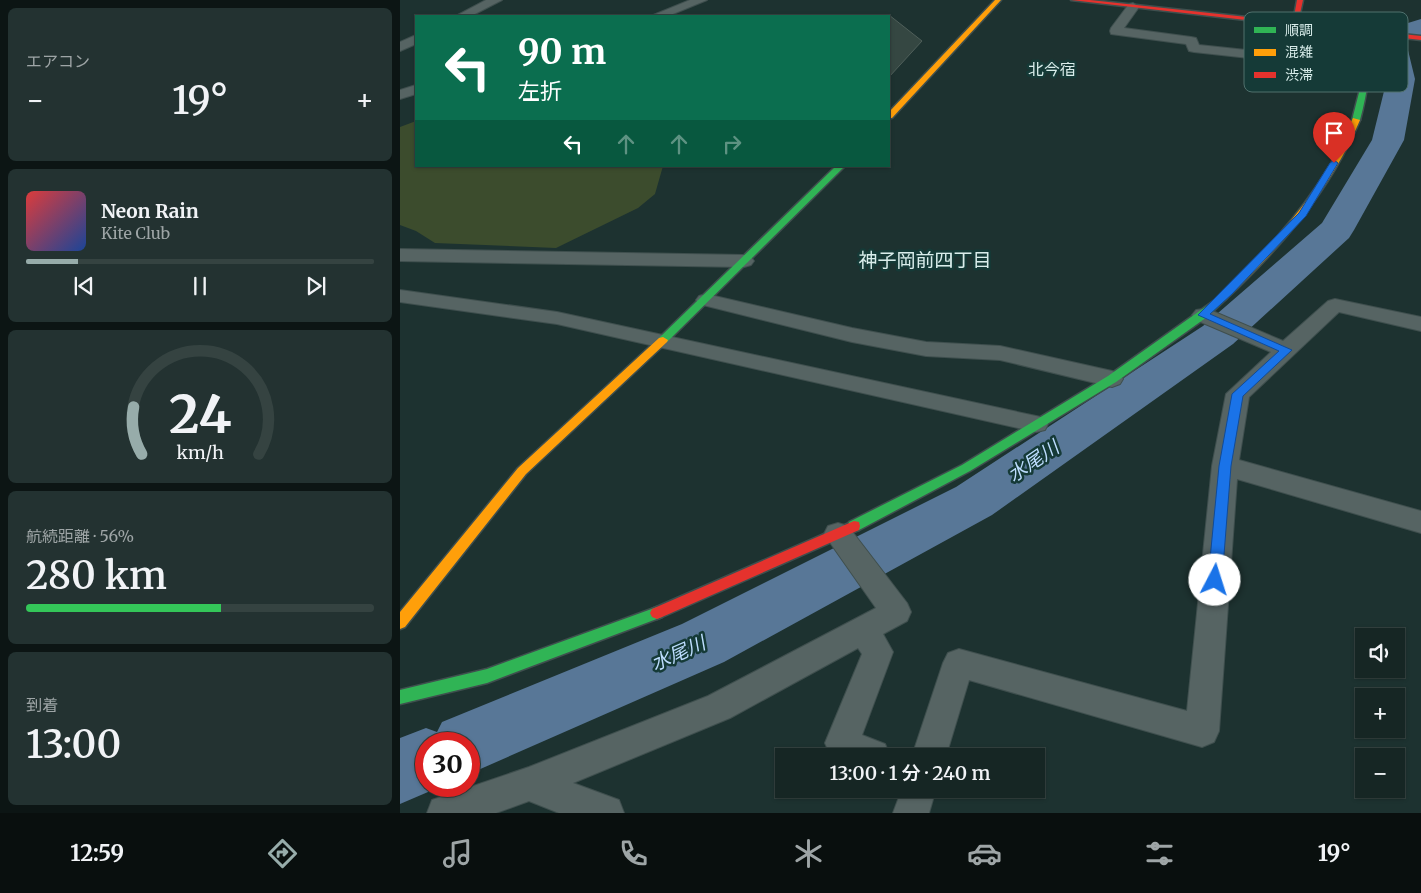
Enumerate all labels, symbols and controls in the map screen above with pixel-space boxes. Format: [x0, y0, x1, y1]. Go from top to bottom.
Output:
legend [1244, 12, 1408, 92]
text: 順調 [1285, 21, 1313, 39]
text: 90 m [518, 30, 606, 74]
icon: left [435, 35, 500, 100]
text: 混雑 [1285, 43, 1313, 61]
text: エアコン [26, 51, 90, 71]
district label: 北今宿 [1028, 59, 1076, 79]
text: 渋滞 [1285, 66, 1313, 84]
text: 19° [172, 77, 228, 124]
text: 左折 [518, 77, 562, 105]
text: − [26, 82, 45, 118]
text: + [355, 82, 374, 118]
pin [1313, 112, 1355, 163]
icon: arrive [1320, 119, 1348, 147]
icon: left [559, 130, 587, 158]
icon: ahead [612, 130, 640, 158]
icon: ahead [665, 130, 693, 158]
icon: right [718, 130, 746, 158]
text: Neon Rain [101, 199, 199, 223]
text: Kite Club [101, 223, 170, 243]
district label: 神子岡前四丁目 [858, 248, 992, 272]
icon: previous [70, 272, 98, 300]
icon: pause [186, 272, 214, 300]
icon: next [302, 272, 330, 300]
text: 24 [169, 382, 231, 447]
water label: 水尾川 [1003, 434, 1065, 487]
text: km/h [176, 441, 224, 464]
text: 航続距離 · 56% [26, 526, 134, 546]
text: 280 km [26, 552, 167, 599]
position arrow [1188, 553, 1240, 605]
map controls [1355, 628, 1405, 798]
button: sound [1355, 628, 1405, 678]
water label: 水尾川 [647, 630, 711, 676]
button: + [1355, 688, 1405, 738]
text: 到着 [26, 695, 58, 715]
text: 13:00 [26, 721, 121, 768]
speed limit sign: 30 [415, 732, 480, 797]
button: − [1355, 748, 1405, 798]
text: 13:00 · 1 分 · 240 m [829, 761, 991, 785]
icon: directions [265, 836, 300, 871]
icon: music [440, 836, 475, 871]
icon: phone [616, 836, 651, 871]
icon: climate [791, 836, 826, 871]
icon: car [967, 836, 1002, 871]
icon: filters [1142, 836, 1177, 871]
text: 12:59 [70, 839, 124, 867]
text: 19° [1318, 839, 1351, 867]

